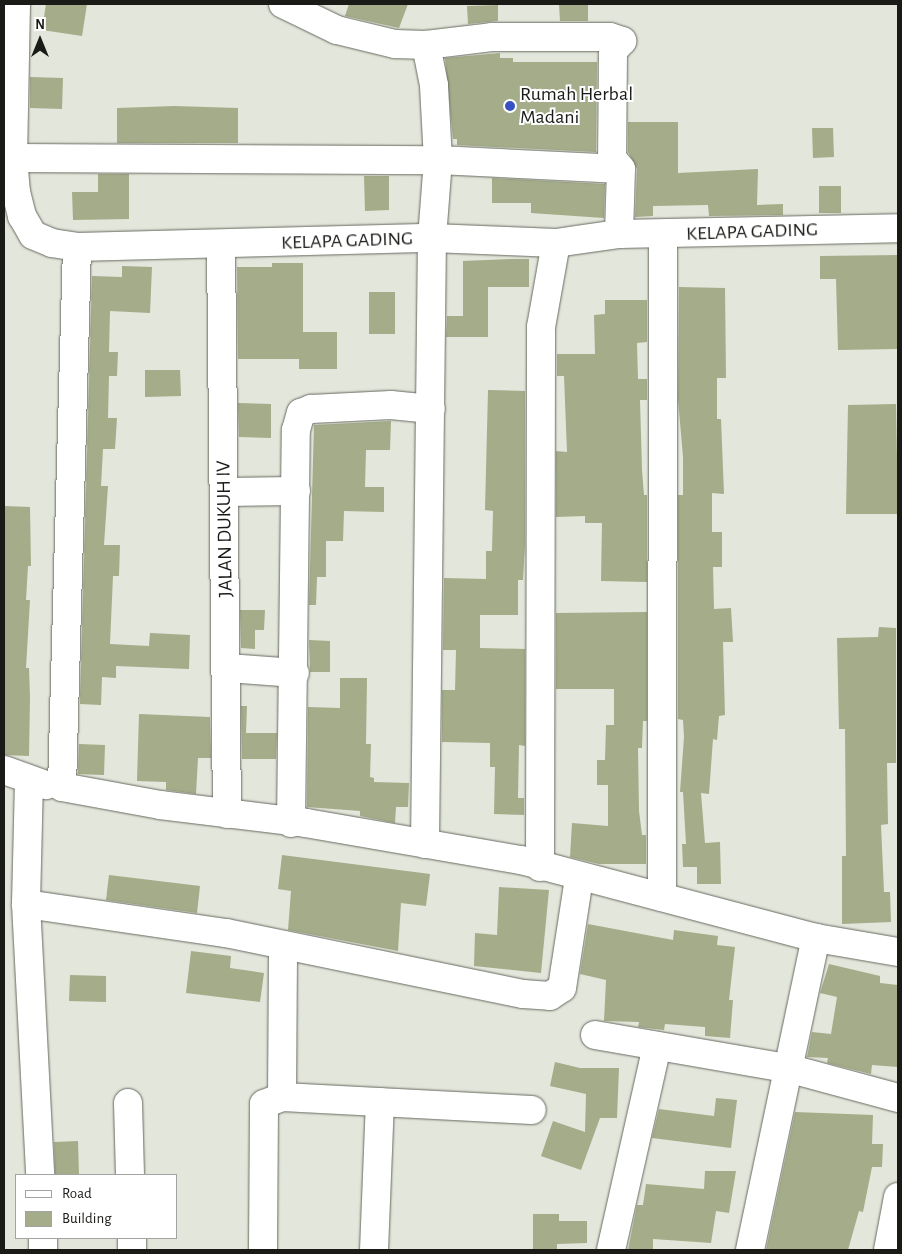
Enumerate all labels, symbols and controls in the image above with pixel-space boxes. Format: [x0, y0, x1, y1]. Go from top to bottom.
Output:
north arrow [15, 15, 65, 65]
text: N [35, 18, 45, 32]
place label: Rumah Herbal Madani [520, 82, 633, 129]
marker: Rumah Herbal Madani [504, 100, 516, 112]
street label: KELAPA GADING [686, 218, 818, 246]
street label: KELAPA GADING [281, 227, 413, 255]
street label: JALAN DUKUH IV [212, 460, 238, 598]
legend [15, 1174, 178, 1239]
text: Road [62, 1186, 92, 1201]
text: Building [62, 1211, 112, 1226]

